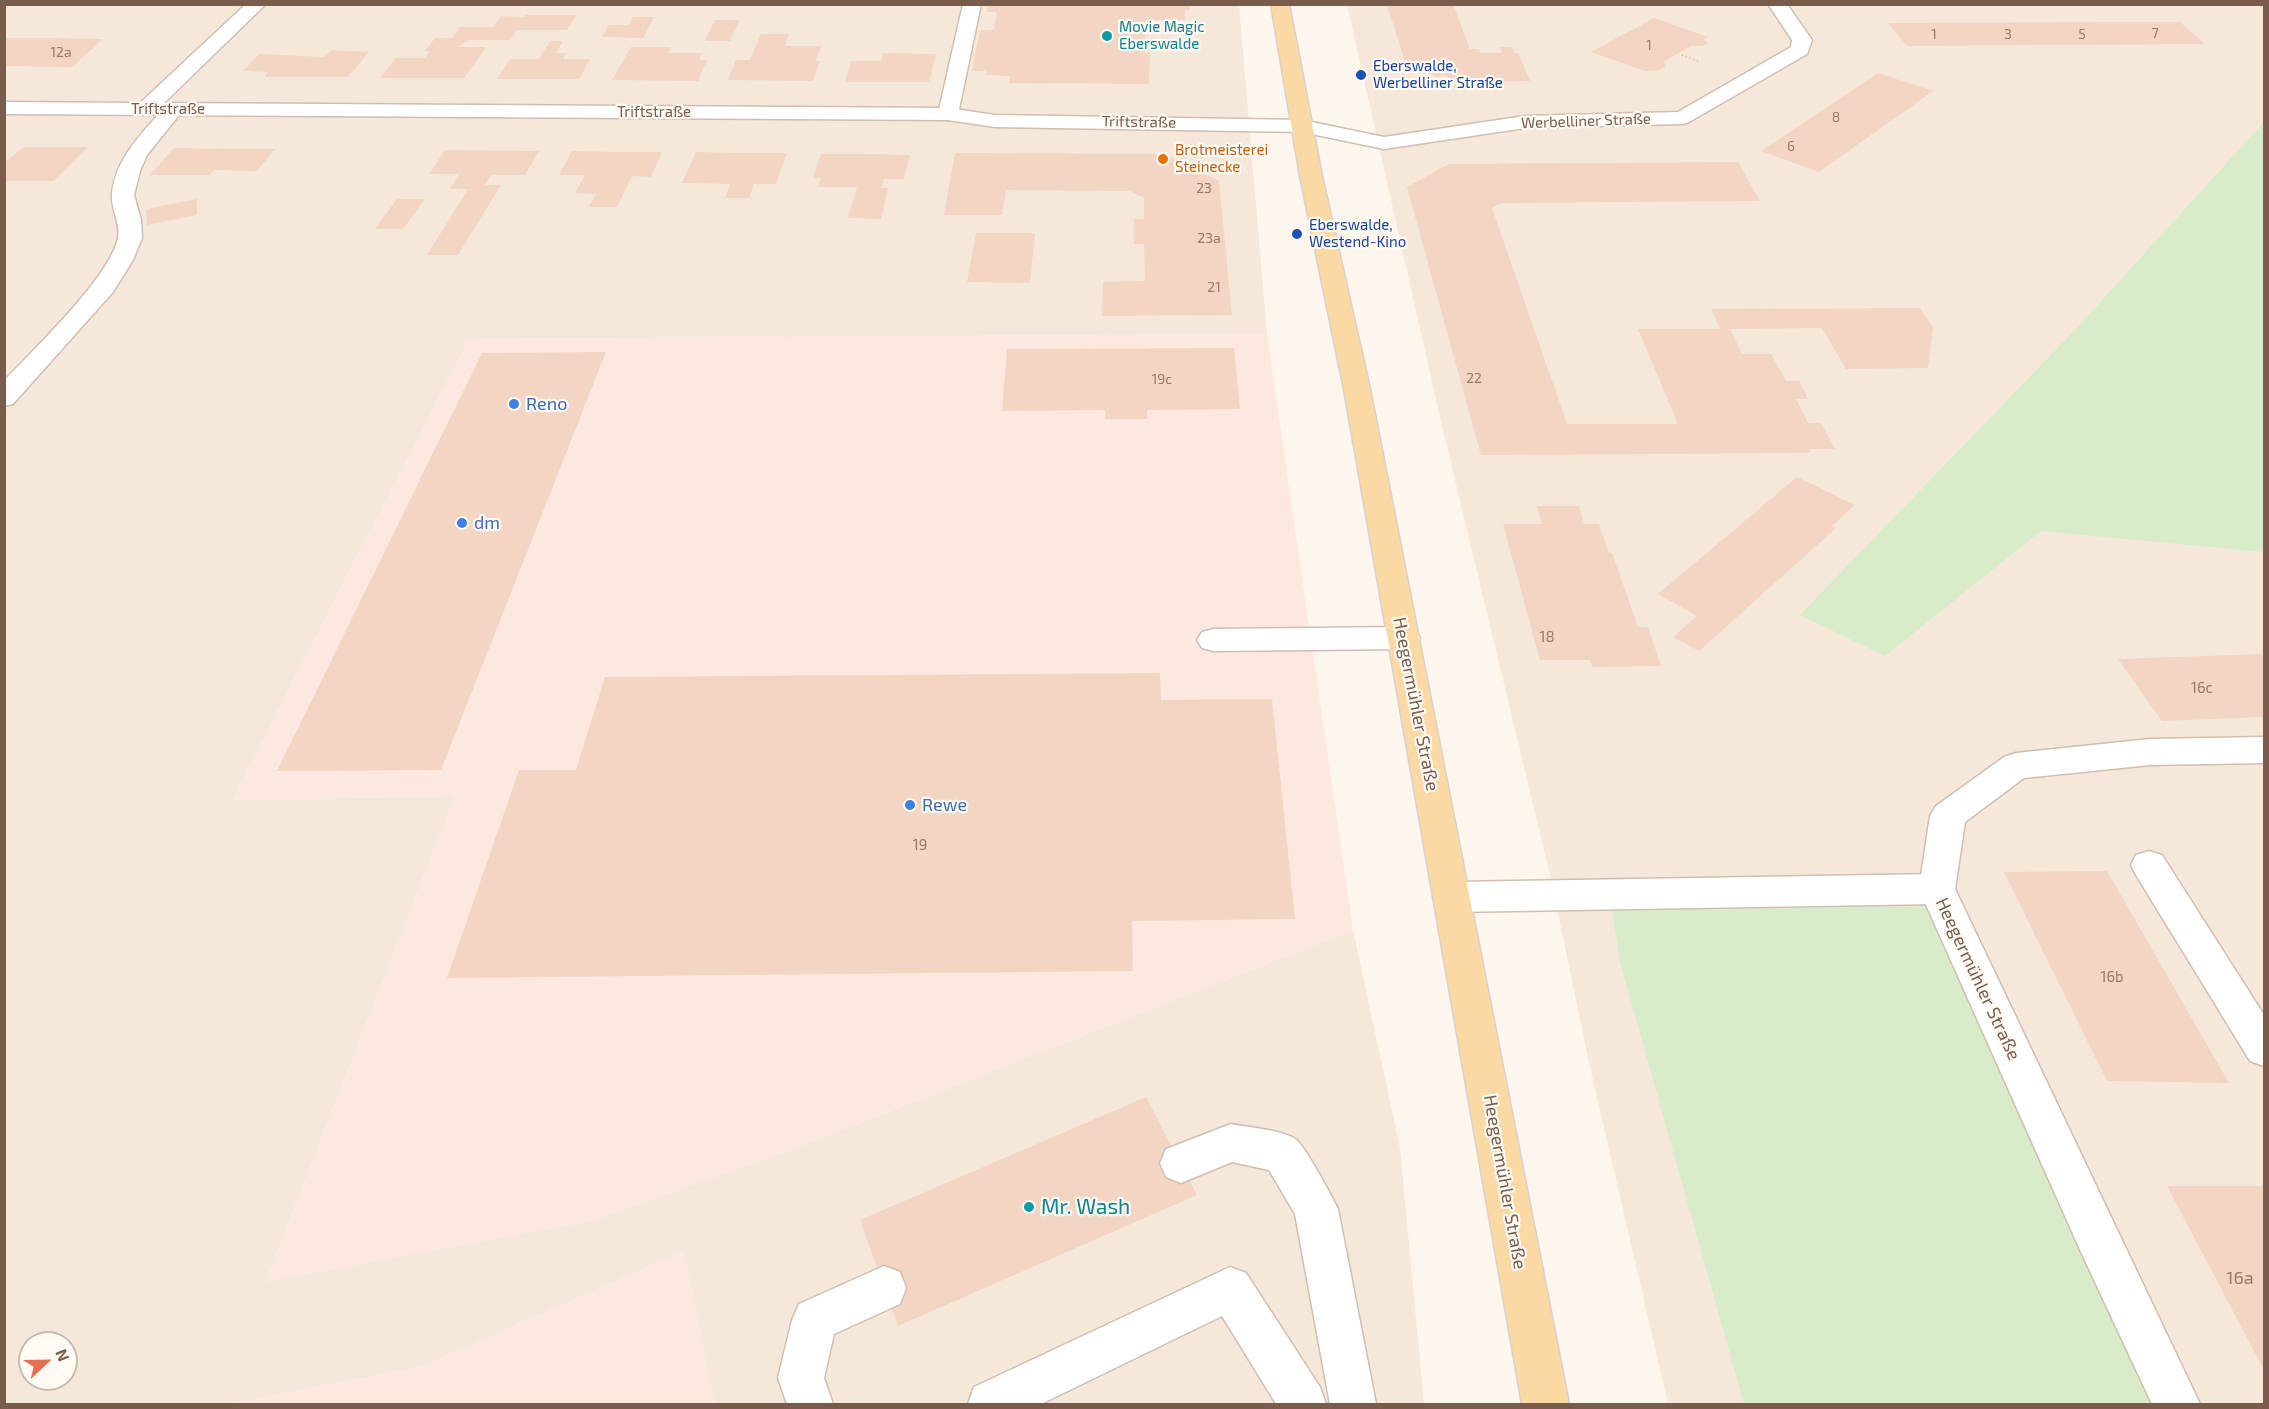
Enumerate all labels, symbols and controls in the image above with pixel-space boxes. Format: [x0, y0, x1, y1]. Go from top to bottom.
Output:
place label: Movie Magic Eberswalde [1119, 18, 1204, 53]
house number: 7 [2151, 25, 2159, 41]
house number: 1 [1931, 26, 1937, 42]
house number: 3 [2004, 26, 2012, 42]
house number: 5 [2078, 26, 2086, 42]
marker: Movie Magic Eberswalde [1100, 29, 1114, 43]
house number: 1 [1646, 37, 1652, 53]
house number: 12a [50, 44, 72, 60]
place label: Eberswalde, Werbelliner Straße [1373, 57, 1503, 92]
marker: Eberswalde, Werbelliner Straße [1354, 68, 1368, 82]
street label: Triftstraße [131, 100, 205, 118]
street label: Triftstraße [617, 103, 691, 121]
house number: 8 [1832, 109, 1840, 125]
street label: Werbelliner Straße [1521, 110, 1651, 132]
street label: Triftstraße [1102, 112, 1176, 132]
house number: 6 [1787, 138, 1795, 154]
place label: Brotmeisterei Steinecke [1175, 141, 1268, 176]
marker: Brotmeisterei Steinecke [1156, 152, 1170, 166]
house number: 23 [1196, 180, 1212, 196]
place label: Eberswalde, Westend-Kino [1309, 216, 1406, 251]
marker: Eberswalde, Westend-Kino [1290, 227, 1304, 241]
house number: 23a [1197, 230, 1221, 246]
house number: 21 [1207, 279, 1221, 295]
house number: 22 [1466, 370, 1482, 386]
house number: 19c [1152, 371, 1172, 387]
place label: Reno [526, 393, 567, 415]
marker: Reno [507, 397, 521, 411]
place label: dm [474, 512, 500, 534]
marker: dm [455, 516, 469, 530]
street label: Heegermühler Straße [1389, 615, 1443, 793]
house number: 18 [1539, 628, 1555, 646]
house number: 16c [2191, 679, 2213, 697]
place label: Rewe [922, 794, 967, 816]
marker: Rewe [903, 798, 917, 812]
house number: 19 [913, 836, 927, 854]
street label: Heegermühler Straße [1931, 894, 2025, 1064]
house number: 16b [2100, 968, 2124, 986]
street label: Heegermühler Straße [1479, 1093, 1531, 1271]
place label: Mr. Wash [1041, 1194, 1130, 1220]
marker: Mr. Wash [1022, 1200, 1036, 1214]
house number: 16a [2226, 1267, 2254, 1289]
north arrow [18, 1331, 78, 1391]
text: N [52, 1346, 74, 1364]

